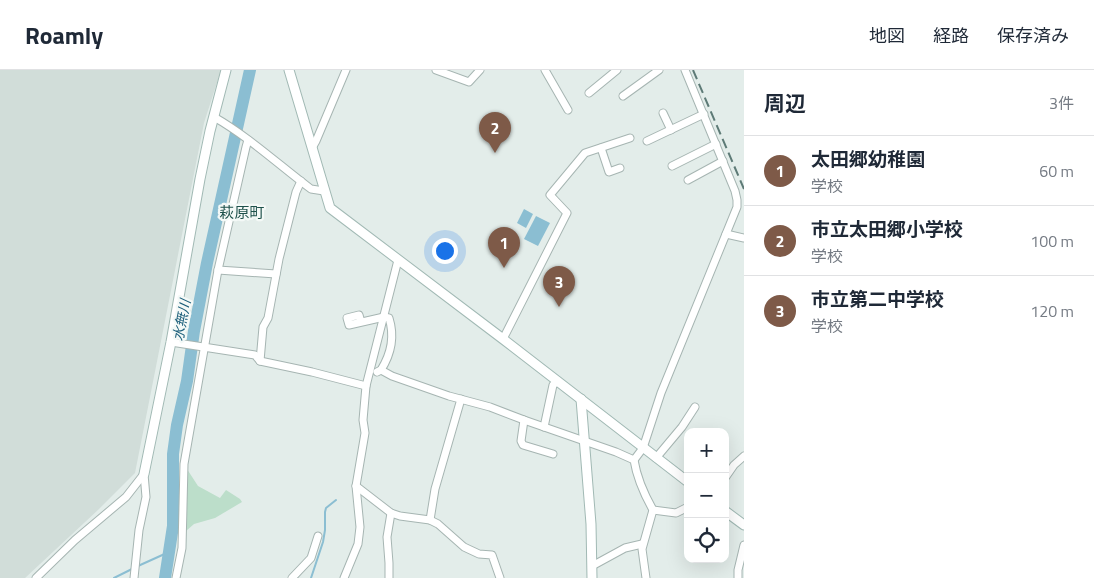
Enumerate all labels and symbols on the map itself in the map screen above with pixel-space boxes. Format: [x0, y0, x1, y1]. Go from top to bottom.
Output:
pin: 2 [479, 112, 511, 153]
district label: 萩原町 [219, 201, 265, 224]
pin: 1 [488, 227, 520, 268]
your location [432, 238, 458, 264]
pin: 3 [543, 266, 575, 307]
water label: 水無川 [167, 295, 196, 343]

